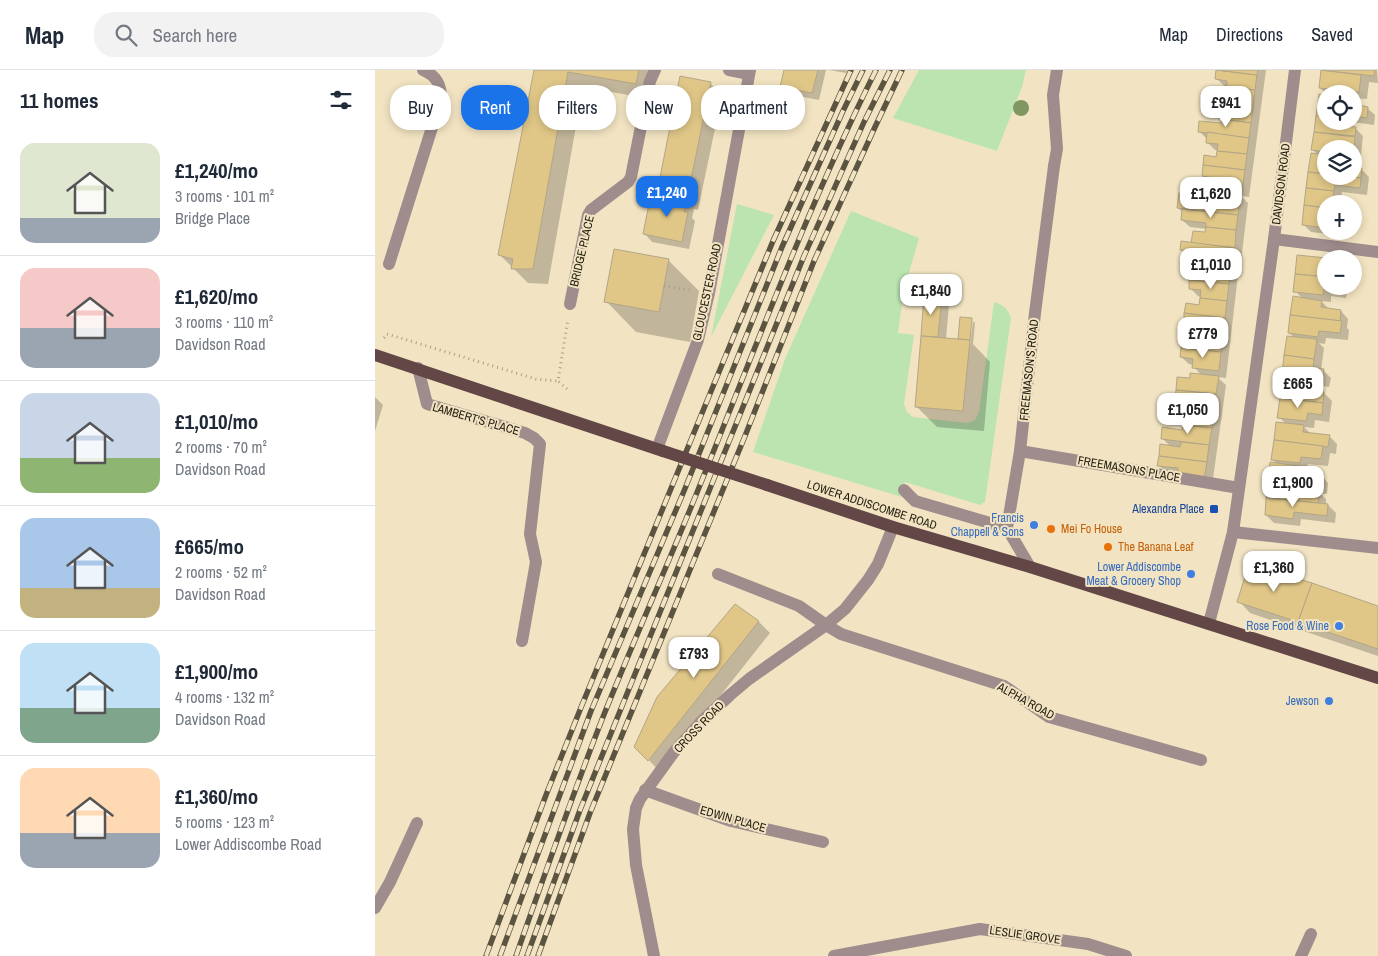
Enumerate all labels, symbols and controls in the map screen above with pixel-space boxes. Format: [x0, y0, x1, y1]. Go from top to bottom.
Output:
search box [94, 12, 444, 57]
text: Map [25, 19, 64, 51]
icon: search [112, 21, 140, 49]
text: Search here [152, 22, 237, 48]
text: Map [1159, 22, 1188, 47]
text: Directions [1216, 22, 1283, 47]
text: Saved [1311, 22, 1353, 47]
chip: Buy [390, 85, 451, 130]
chip: Rent [461, 85, 529, 130]
chip: Filters [539, 85, 616, 130]
chip: New [626, 85, 691, 130]
chip: Apartment [701, 85, 805, 130]
pin: £941 [1196, 85, 1256, 128]
map controls [1317, 85, 1362, 295]
button: locate [1317, 85, 1362, 130]
text: 11 homes [20, 86, 99, 115]
icon: filters [327, 86, 355, 114]
text: £941 [1211, 91, 1241, 113]
button: layers [1317, 140, 1362, 185]
street label: DAVIDSON ROAD [1268, 142, 1294, 226]
text: £1,240/mo [175, 156, 258, 185]
icon: home [60, 163, 120, 223]
pin: £1,240 [626, 176, 708, 218]
pin: £1,620 [1170, 176, 1252, 219]
text: £1,240 [647, 181, 687, 203]
text: £1,620 [1191, 182, 1231, 204]
text: 3 rooms · 101 m² [175, 185, 274, 207]
button: + [1317, 195, 1362, 240]
text: Bridge Place [175, 207, 250, 229]
street label: BRIDGE PLACE [566, 214, 598, 288]
street label: GLOUCESTER ROAD [689, 242, 725, 342]
pin: £1,010 [1170, 248, 1252, 290]
button: − [1317, 250, 1362, 295]
text: £1,010 [1191, 253, 1231, 275]
pin: £1,840 [890, 274, 972, 316]
text: £1,840 [911, 279, 951, 301]
text: £1,620/mo [175, 282, 258, 311]
icon: home [60, 288, 120, 348]
text: 3 rooms · 110 m² [175, 311, 273, 333]
pin: £779 [1173, 316, 1233, 359]
street label: FREEMASON'S ROAD [1016, 318, 1042, 422]
text: £779 [1188, 322, 1218, 344]
text: Davidson Road [175, 333, 265, 355]
pin: £665 [1268, 366, 1328, 409]
text: £665 [1283, 372, 1313, 394]
pin: £1,050 [1147, 392, 1229, 435]
text: £1,050 [1168, 398, 1208, 420]
street label: LAMBERT'S PLACE [431, 399, 521, 439]
text: £1,010/mo [175, 407, 258, 436]
icon: home [60, 413, 120, 473]
text: 2 rooms · 70 m² [175, 436, 267, 458]
street label: FREEMASONS PLACE [1076, 452, 1182, 486]
text: Davidson Road [175, 458, 265, 480]
pin: £1,900 [1252, 466, 1334, 508]
text: £1,900 [1273, 471, 1313, 493]
street label: LOWER ADDISCOMBE ROAD [805, 476, 939, 534]
place label: Alexandra Place [1131, 501, 1204, 517]
marker: Alexandra Place [1208, 503, 1220, 515]
place label: Francis Chappell & Sons [951, 510, 1024, 540]
marker: Francis Chappell & Sons [1028, 519, 1040, 531]
place label: Mei Fo House [1061, 521, 1122, 537]
marker: Mei Fo House [1045, 523, 1057, 535]
text: £665/mo [175, 532, 244, 561]
icon: home [60, 538, 120, 598]
place label: The Banana Leaf [1118, 539, 1194, 555]
marker: The Banana Leaf [1102, 541, 1114, 553]
pin: £1,360 [1233, 550, 1315, 593]
text: £1,360 [1254, 556, 1294, 578]
place label: Lower Addiscombe Meat & Grocery Shop [1086, 559, 1181, 589]
text: 2 rooms · 52 m² [175, 561, 267, 583]
marker: Lower Addiscombe Meat & Grocery Shop [1185, 568, 1197, 580]
text: Davidson Road [175, 583, 265, 605]
place label: Rose Food & Wine [1246, 618, 1329, 634]
marker: Rose Food & Wine [1333, 620, 1345, 632]
pin: £793 [664, 636, 724, 679]
text: £793 [679, 642, 709, 664]
text: £1,900/mo [175, 657, 258, 686]
icon: home [60, 663, 120, 723]
street label: ALPHA ROAD [994, 678, 1057, 723]
text: 4 rooms · 132 m² [175, 686, 274, 708]
place label: Jewson [1286, 693, 1319, 709]
marker: Jewson [1323, 695, 1335, 707]
street label: CROSS ROAD [670, 698, 728, 756]
text: Davidson Road [175, 708, 265, 730]
text: £1,360/mo [175, 782, 258, 811]
icon: home [60, 788, 120, 848]
street label: EDWIN PLACE [698, 802, 768, 836]
text: 5 rooms · 123 m² [175, 811, 274, 833]
text: Lower Addiscombe Road [175, 833, 322, 855]
street label: LESLIE GROVE [988, 922, 1062, 948]

